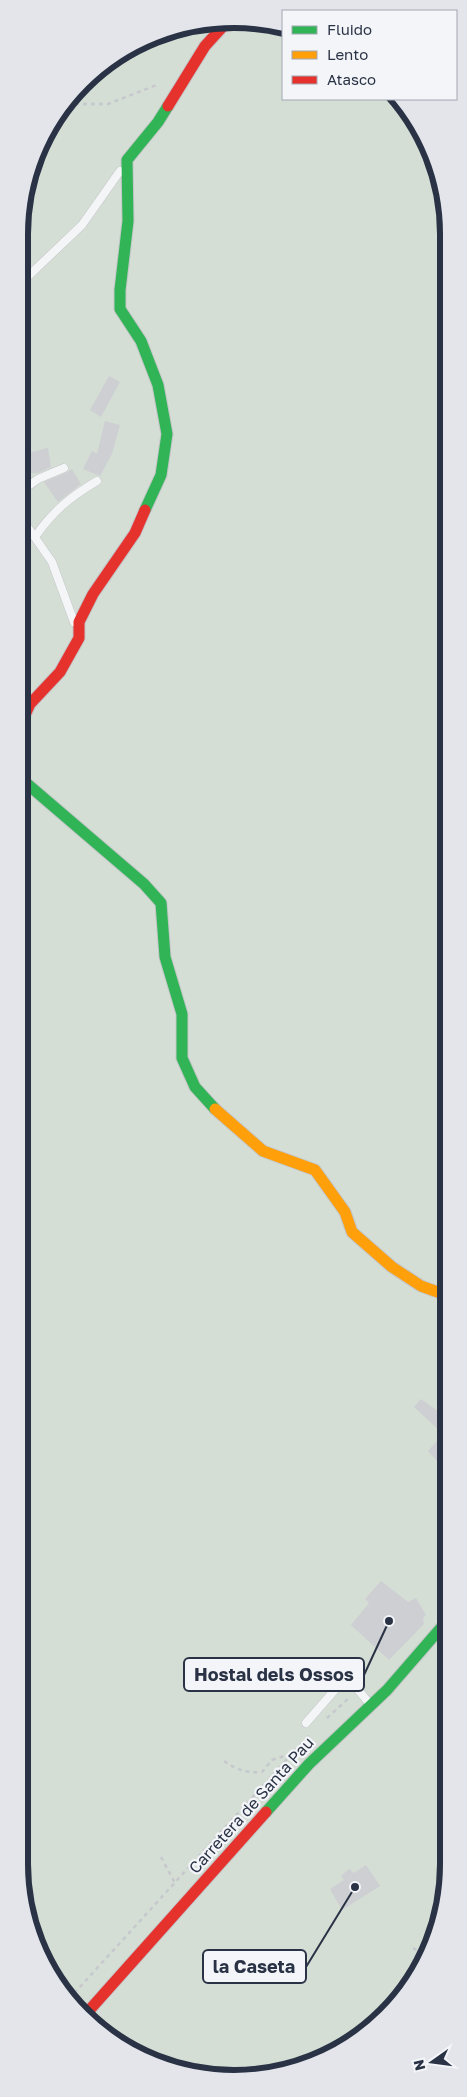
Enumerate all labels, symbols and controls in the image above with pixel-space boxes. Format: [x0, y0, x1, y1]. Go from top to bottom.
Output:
legend [282, 10, 457, 100]
text: Fluido [327, 20, 372, 38]
text: Lento [327, 45, 368, 63]
text: Atasco [327, 70, 376, 88]
callout: Hostal dels Ossos [184, 1658, 364, 1691]
text: Hostal dels Ossos [194, 1663, 354, 1685]
street label: Carretera de Santa Pau [184, 1733, 318, 1877]
callout: la Caseta [203, 1950, 306, 1983]
text: la Caseta [213, 1955, 295, 1977]
north arrow [407, 2037, 457, 2087]
text: N [409, 2058, 428, 2072]

